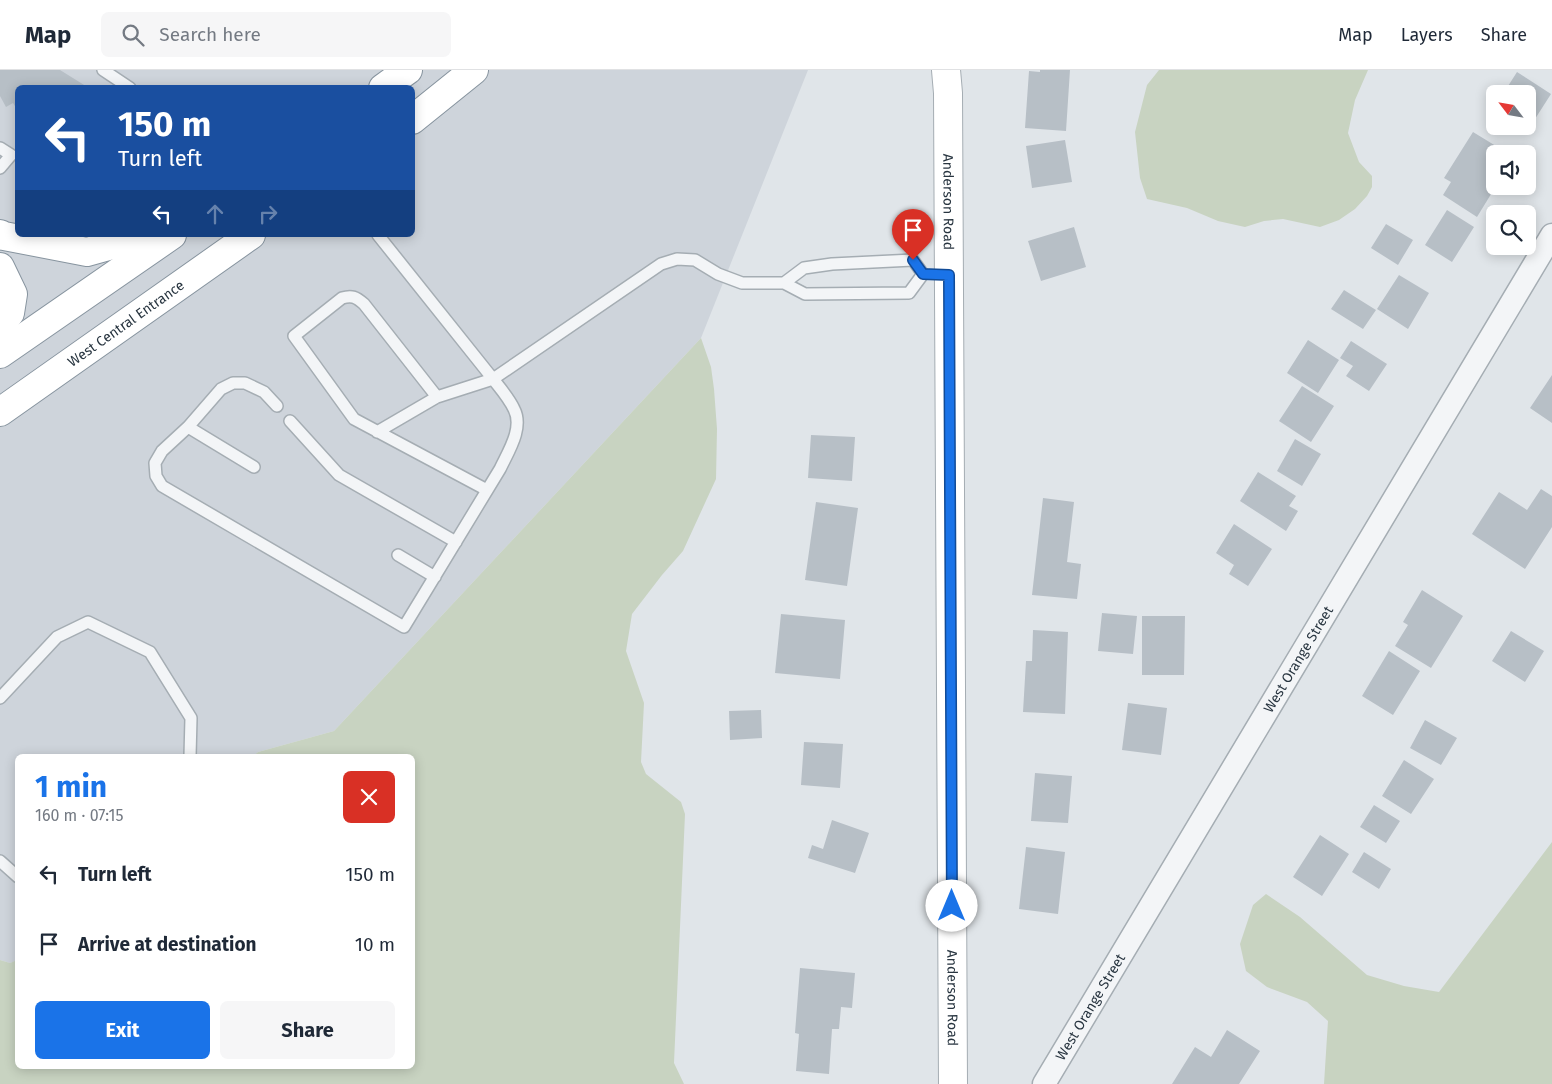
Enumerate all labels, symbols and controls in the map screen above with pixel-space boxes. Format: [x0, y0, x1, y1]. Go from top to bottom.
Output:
search box [101, 12, 451, 57]
text: Map [25, 21, 71, 49]
icon: search [119, 21, 147, 49]
text: Search here [159, 23, 261, 46]
text: Map [1338, 24, 1373, 46]
text: Layers [1401, 24, 1453, 46]
text: Share [1481, 24, 1527, 46]
north arrow [1486, 85, 1536, 135]
map controls [1486, 85, 1536, 255]
text: 150 m [118, 103, 211, 145]
icon: left [35, 105, 100, 170]
text: Turn left [118, 145, 202, 172]
button: sound [1486, 145, 1536, 195]
street label: Anderson Road [939, 154, 957, 250]
icon: left [148, 200, 176, 228]
icon: ahead [201, 200, 229, 228]
icon: right [254, 200, 282, 228]
button: search [1486, 205, 1536, 255]
pin [892, 209, 934, 260]
icon: arrive [899, 216, 927, 244]
street label: West Central Entrance [65, 277, 188, 371]
street label: West Orange Street [1260, 602, 1338, 716]
text: 1 min [35, 769, 107, 805]
button: close [343, 771, 395, 823]
text: 160 m · 07:15 [35, 806, 124, 825]
icon: left [35, 860, 63, 888]
text: Turn left [78, 863, 152, 886]
text: 150 m [345, 863, 395, 886]
position arrow [925, 879, 977, 931]
icon: arrive [35, 930, 63, 958]
text: Arrive at destination [78, 933, 257, 956]
text: 10 m [355, 933, 395, 956]
street label: Anderson Road [943, 950, 961, 1046]
street label: West Orange Street [1052, 950, 1130, 1063]
button: Exit [35, 1001, 210, 1059]
button: Share [220, 1001, 395, 1059]

